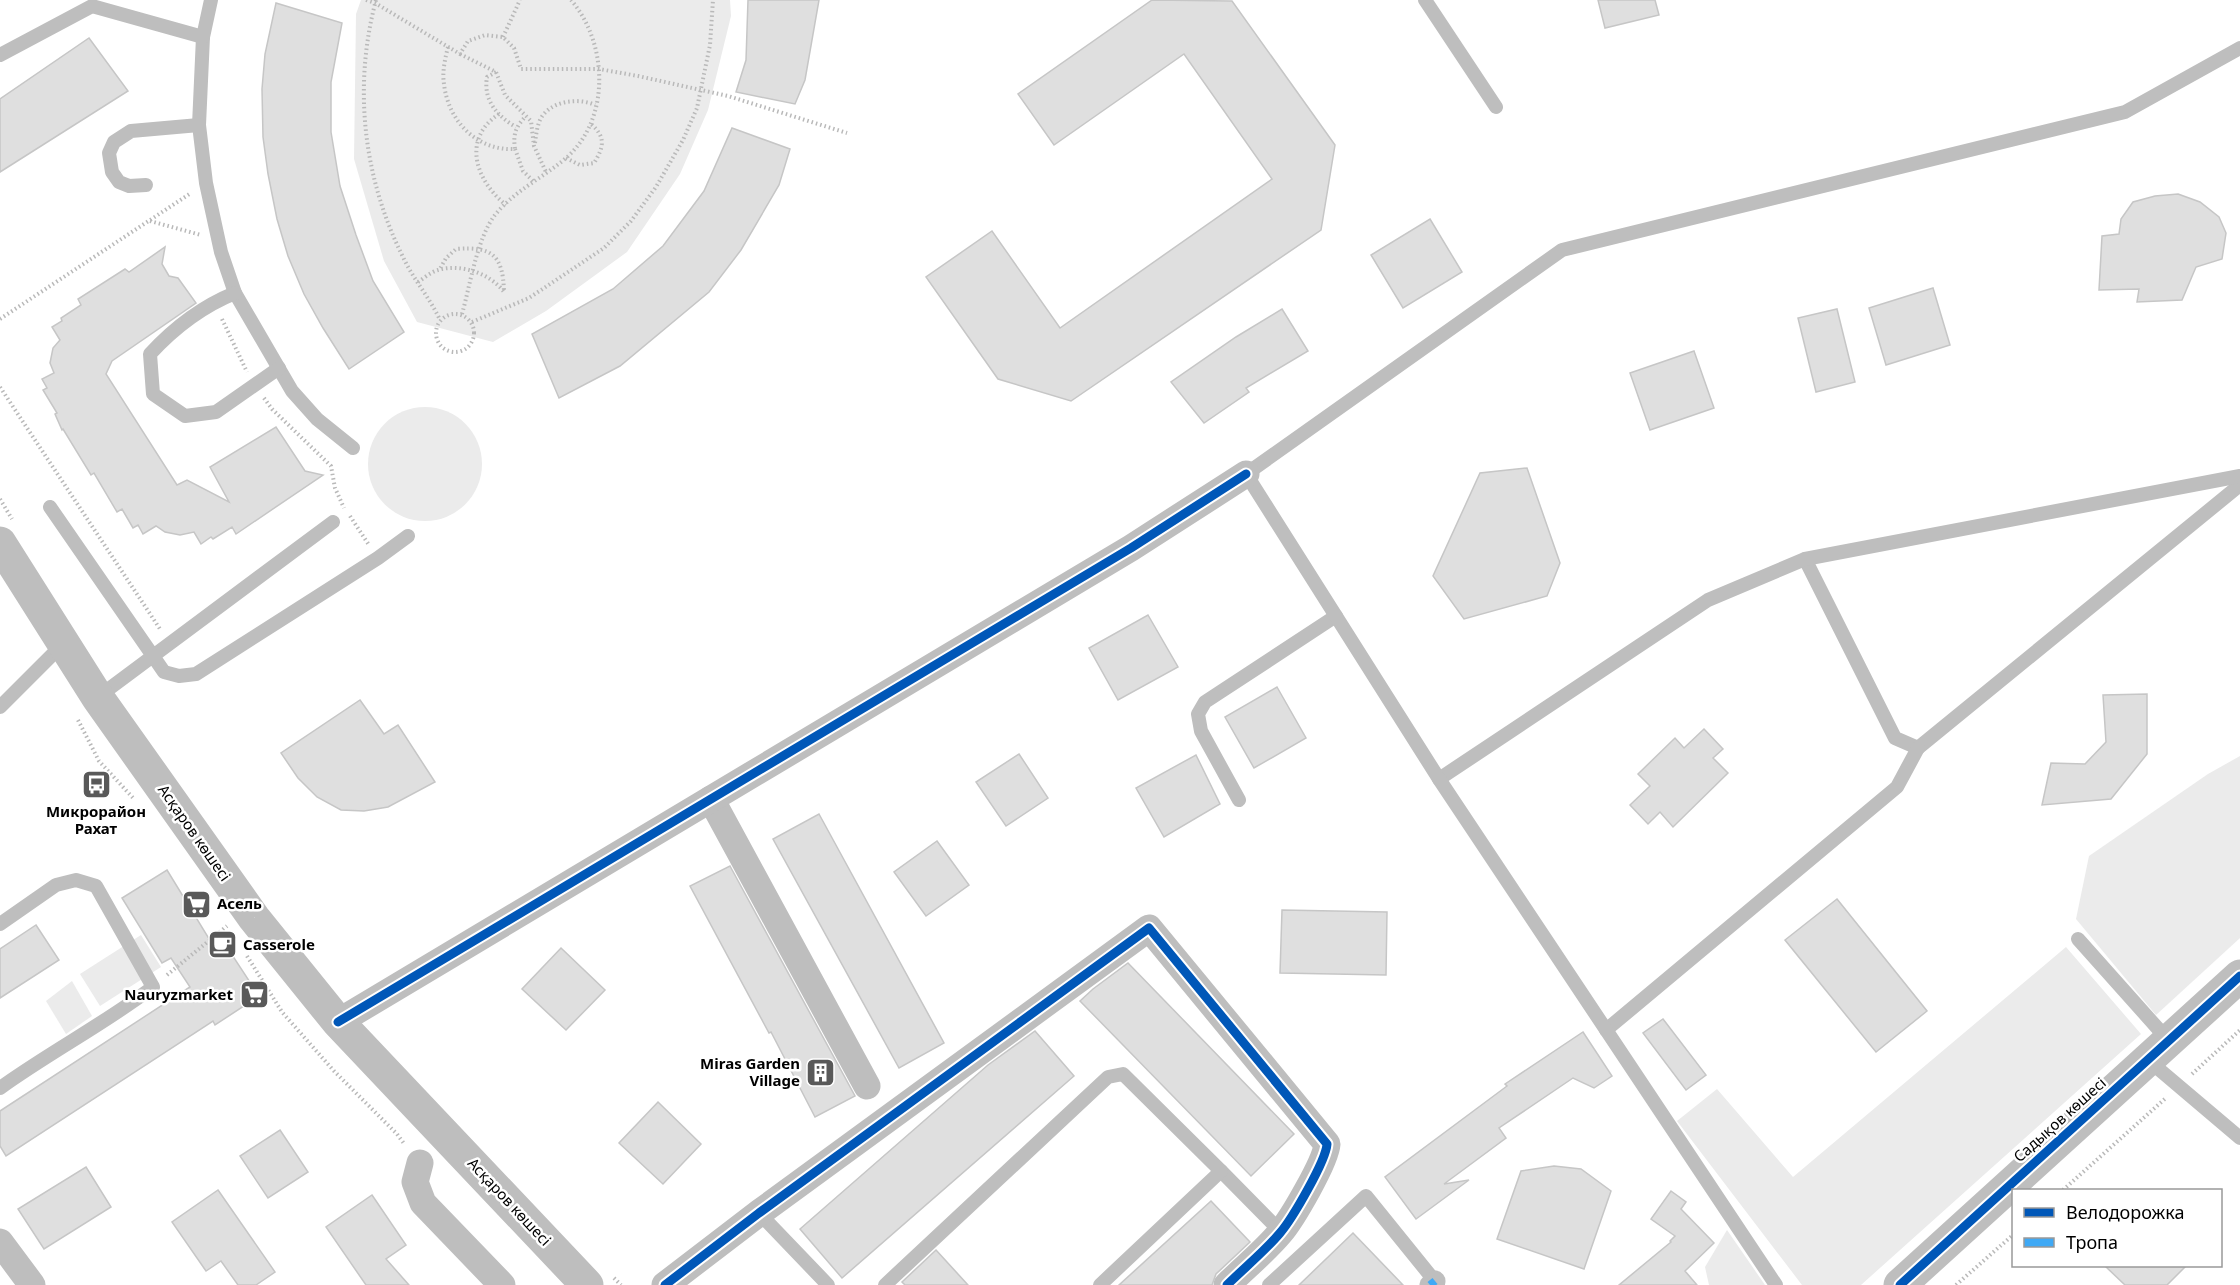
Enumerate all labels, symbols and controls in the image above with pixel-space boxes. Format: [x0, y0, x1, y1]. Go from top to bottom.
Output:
bus stop icon: Микрорайон Рахат [80, 769, 112, 801]
street label: Асқаров көшесі [154, 780, 236, 885]
place label: Микрорайон Рахат [46, 801, 146, 838]
supermarket icon: Асель [180, 888, 212, 920]
place label: Асель [217, 893, 262, 913]
cafe icon: Casserole [206, 929, 238, 961]
place label: Casserole [243, 934, 315, 954]
supermarket icon: Nauryzmarket [238, 979, 270, 1011]
place label: Nauryzmarket [124, 984, 233, 1004]
place label: Miras Garden Village [700, 1053, 800, 1090]
building icon: Miras Garden Village [805, 1057, 837, 1089]
street label: Садықов көшесі [2009, 1072, 2110, 1166]
street label: Асқаров көшесі [464, 1153, 556, 1250]
legend [2012, 1189, 2222, 1267]
text: Велодорожка [2066, 1200, 2184, 1224]
text: Тропа [2066, 1230, 2118, 1254]

